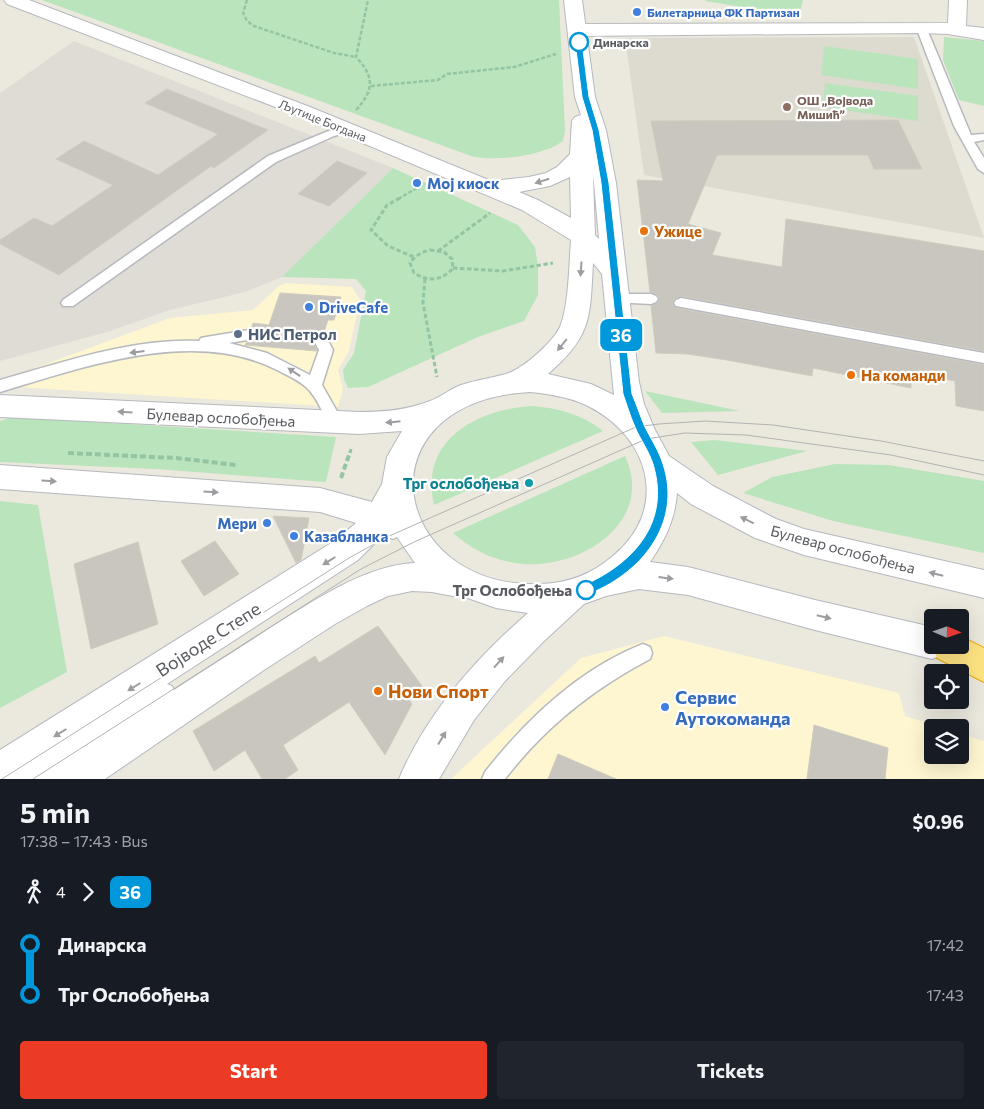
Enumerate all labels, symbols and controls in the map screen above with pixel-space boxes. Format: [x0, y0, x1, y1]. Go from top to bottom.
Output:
place label: Билетарница ФК Партизан [647, 5, 800, 19]
marker: Билетарница ФК Партизан [631, 6, 643, 18]
marker: Динарска [569, 32, 589, 52]
place label: Динарска [593, 35, 649, 49]
place label: ОШ „Војвода Мишић” [797, 93, 873, 121]
street label: Љутице Богдана [277, 96, 369, 144]
marker: ОШ „Војвода Мишић” [781, 101, 793, 113]
place label: Мој киоск [427, 174, 500, 192]
marker: Мој киоск [411, 177, 423, 189]
one-way arrow [535, 177, 550, 185]
place label: Ужице [654, 222, 702, 240]
marker: Ужице [638, 225, 650, 237]
one-way arrow [577, 261, 585, 277]
place label: DriveCafe [319, 298, 388, 316]
marker: DriveCafe [303, 301, 315, 313]
line badge: 36 [598, 319, 644, 351]
text: 36 [610, 324, 632, 346]
place label: НИС Петрол [248, 325, 337, 343]
marker: НИС Петрол [232, 328, 244, 340]
one-way arrow [557, 338, 568, 351]
one-way arrow [128, 348, 144, 356]
place label: На команди [861, 366, 946, 384]
one-way arrow [287, 367, 301, 377]
marker: На команди [845, 369, 857, 381]
street label: Булевар ослобођења [146, 404, 296, 430]
one-way arrow [117, 408, 133, 416]
one-way arrow [384, 418, 400, 426]
place label: Трг ослобођења [403, 474, 519, 492]
one-way arrow [41, 477, 57, 485]
marker: Трг ослобођења [523, 477, 535, 489]
one-way arrow [203, 488, 219, 496]
place label: Мери [217, 514, 257, 532]
one-way arrow [740, 516, 754, 524]
marker: Мери [261, 517, 273, 529]
street label: Булевар ослобођења [769, 521, 917, 577]
place label: Казабланка [304, 527, 388, 545]
marker: Казабланка [288, 530, 300, 542]
one-way arrow [323, 556, 336, 565]
one-way arrow [929, 570, 944, 578]
one-way arrow [658, 574, 674, 582]
marker: Трг Ослобођења [576, 580, 596, 600]
place label: Трг Ослобођења [452, 581, 572, 599]
street label: Војводе Степе [152, 597, 264, 681]
north arrow [924, 609, 969, 654]
map controls [924, 609, 969, 764]
one-way arrow [816, 613, 831, 621]
one-way arrow [493, 656, 505, 668]
button: locate [924, 664, 969, 709]
place label: Нови Спорт [388, 680, 489, 702]
one-way arrow [127, 682, 141, 691]
marker: Нови Спорт [372, 685, 384, 697]
place label: Сервис Аутокоманда [675, 686, 790, 729]
marker: Сервис Аутокоманда [659, 701, 671, 713]
button: layers [924, 719, 969, 764]
one-way arrow [54, 729, 67, 738]
one-way arrow [437, 732, 446, 745]
text: 5 min [20, 795, 90, 829]
text: $0.96 [913, 810, 964, 833]
text: 17:38 – 17:43 · Bus [20, 831, 148, 850]
icon: walk [20, 878, 48, 906]
icon: forward [74, 878, 102, 906]
text: 36 [120, 881, 141, 903]
text: 4 [56, 882, 66, 901]
text: Динарска [58, 933, 146, 956]
text: 17:42 [927, 935, 964, 954]
text: Трг Ослобођења [58, 983, 209, 1006]
text: 17:43 [926, 985, 964, 1004]
button: Start [20, 1041, 487, 1099]
button: Tickets [497, 1041, 964, 1099]

